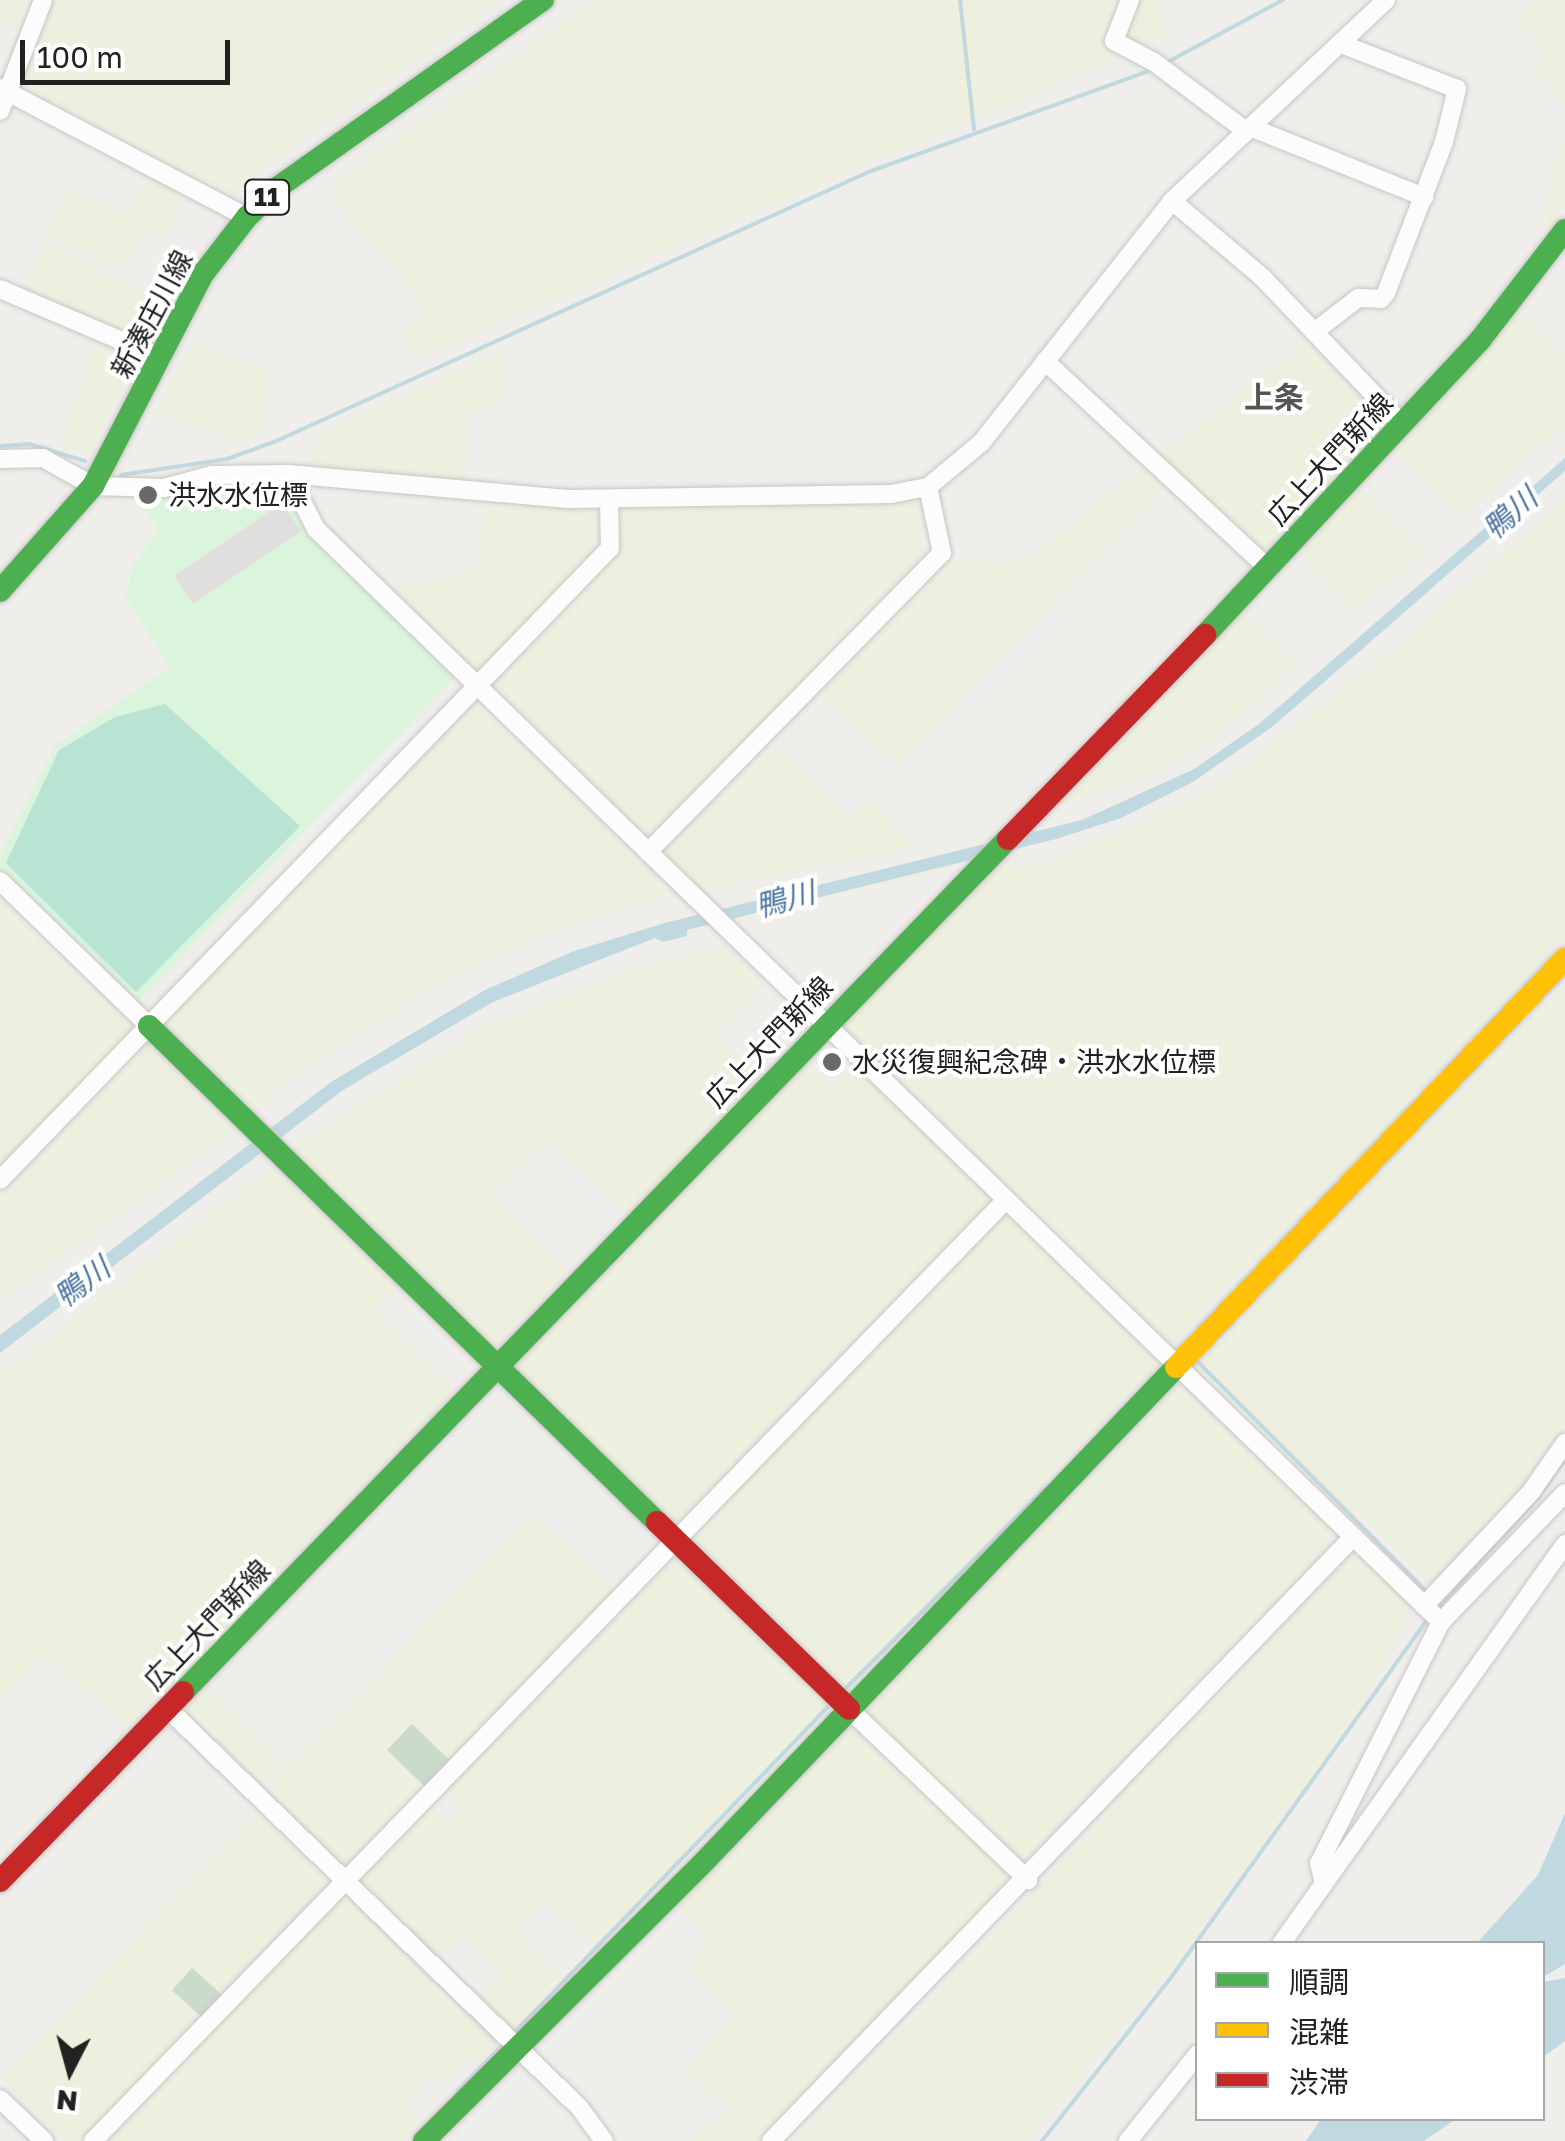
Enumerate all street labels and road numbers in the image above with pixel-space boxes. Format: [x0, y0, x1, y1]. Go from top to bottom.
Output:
road number: 11 [242, 177, 292, 217]
street label: 新湊庄川線 [104, 244, 200, 384]
street label: 広上大門新線 [1260, 386, 1400, 532]
street label: 広上大門新線 [699, 970, 839, 1114]
street label: 広上大門新線 [137, 1553, 277, 1697]

